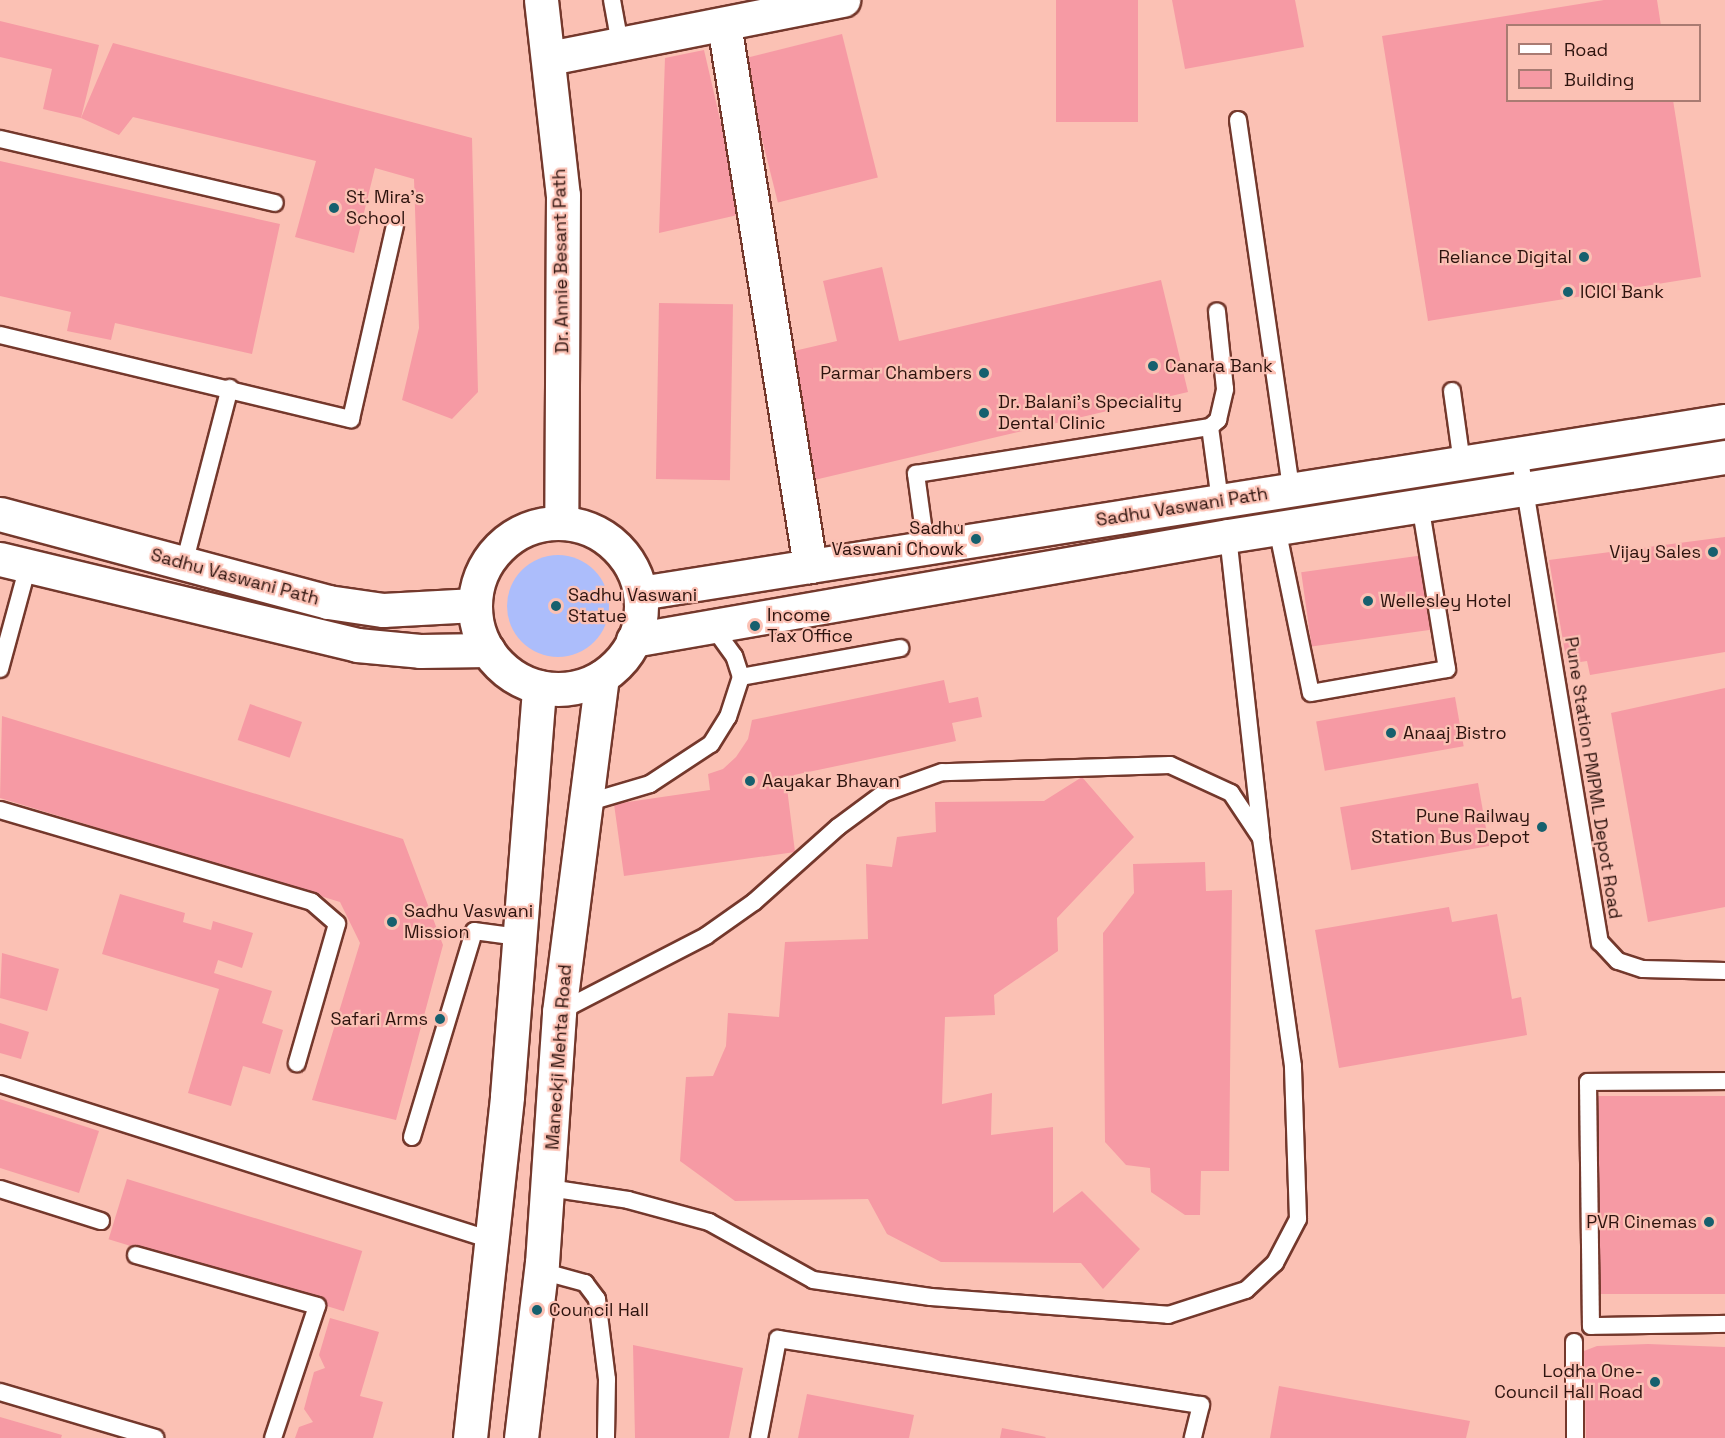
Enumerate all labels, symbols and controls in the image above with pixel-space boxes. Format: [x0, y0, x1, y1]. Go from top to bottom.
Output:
legend [1506, 24, 1701, 102]
text: Road [1564, 38, 1608, 61]
text: Building [1564, 68, 1634, 91]
street label: Dr. Annie Besant Path [549, 168, 573, 354]
place label: St. Mira's School [346, 187, 425, 230]
marker: St. Mira's School [327, 201, 341, 215]
place label: Reliance Digital [1438, 246, 1572, 268]
marker: Reliance Digital [1577, 250, 1591, 264]
place label: ICICI Bank [1580, 281, 1664, 303]
marker: ICICI Bank [1561, 285, 1575, 299]
place label: Canara Bank [1165, 355, 1273, 377]
marker: Canara Bank [1146, 359, 1160, 373]
place label: Parmar Chambers [820, 362, 972, 384]
marker: Parmar Chambers [977, 366, 991, 380]
place label: Dr. Balani's Speciality Dental Clinic [998, 392, 1183, 434]
marker: Dr. Balani's Speciality Dental Clinic [975, 404, 993, 422]
street label: Sadhu Vaswani Path [1094, 483, 1270, 531]
place label: Sadhu Vaswani Chowk [832, 518, 964, 560]
marker: Sadhu Vaswani Chowk [969, 532, 983, 546]
place label: Vijay Sales [1609, 541, 1701, 563]
street label: Sadhu Vaswani Path [148, 544, 322, 610]
marker: Vijay Sales [1706, 545, 1720, 559]
place label: Sadhu Vaswani Statue [568, 585, 697, 628]
place label: Wellesley Hotel [1380, 590, 1511, 612]
marker: Wellesley Hotel [1361, 594, 1375, 608]
marker: Sadhu Vaswani Statue [549, 599, 563, 613]
place label: Income Tax Office [767, 605, 853, 648]
marker: Income Tax Office [748, 619, 762, 633]
street label: Pune Station PMPML Depot Road [1560, 635, 1626, 921]
place label: Anaaj Bistro [1403, 722, 1507, 744]
marker: Anaaj Bistro [1384, 726, 1398, 740]
place label: Aayakar Bhavan [762, 770, 900, 792]
marker: Aayakar Bhavan [743, 774, 757, 788]
place label: Pune Railway Station Bus Depot [1371, 806, 1530, 848]
marker: Pune Railway Station Bus Depot [1535, 820, 1549, 834]
place label: Sadhu Vaswani Mission [404, 901, 533, 944]
marker: Sadhu Vaswani Mission [385, 915, 399, 929]
street label: Maneckji Mehta Road [542, 964, 576, 1150]
place label: Safari Arms [330, 1008, 428, 1030]
marker: Safari Arms [433, 1012, 447, 1026]
place label: PVR Cinemas [1586, 1211, 1697, 1233]
marker: PVR Cinemas [1702, 1215, 1716, 1229]
place label: Council Hall [549, 1299, 649, 1321]
marker: Council Hall [530, 1303, 544, 1317]
place label: Lodha One- Council Hall Road [1494, 1361, 1643, 1404]
marker: Lodha One- Council Hall Road [1648, 1375, 1662, 1389]

